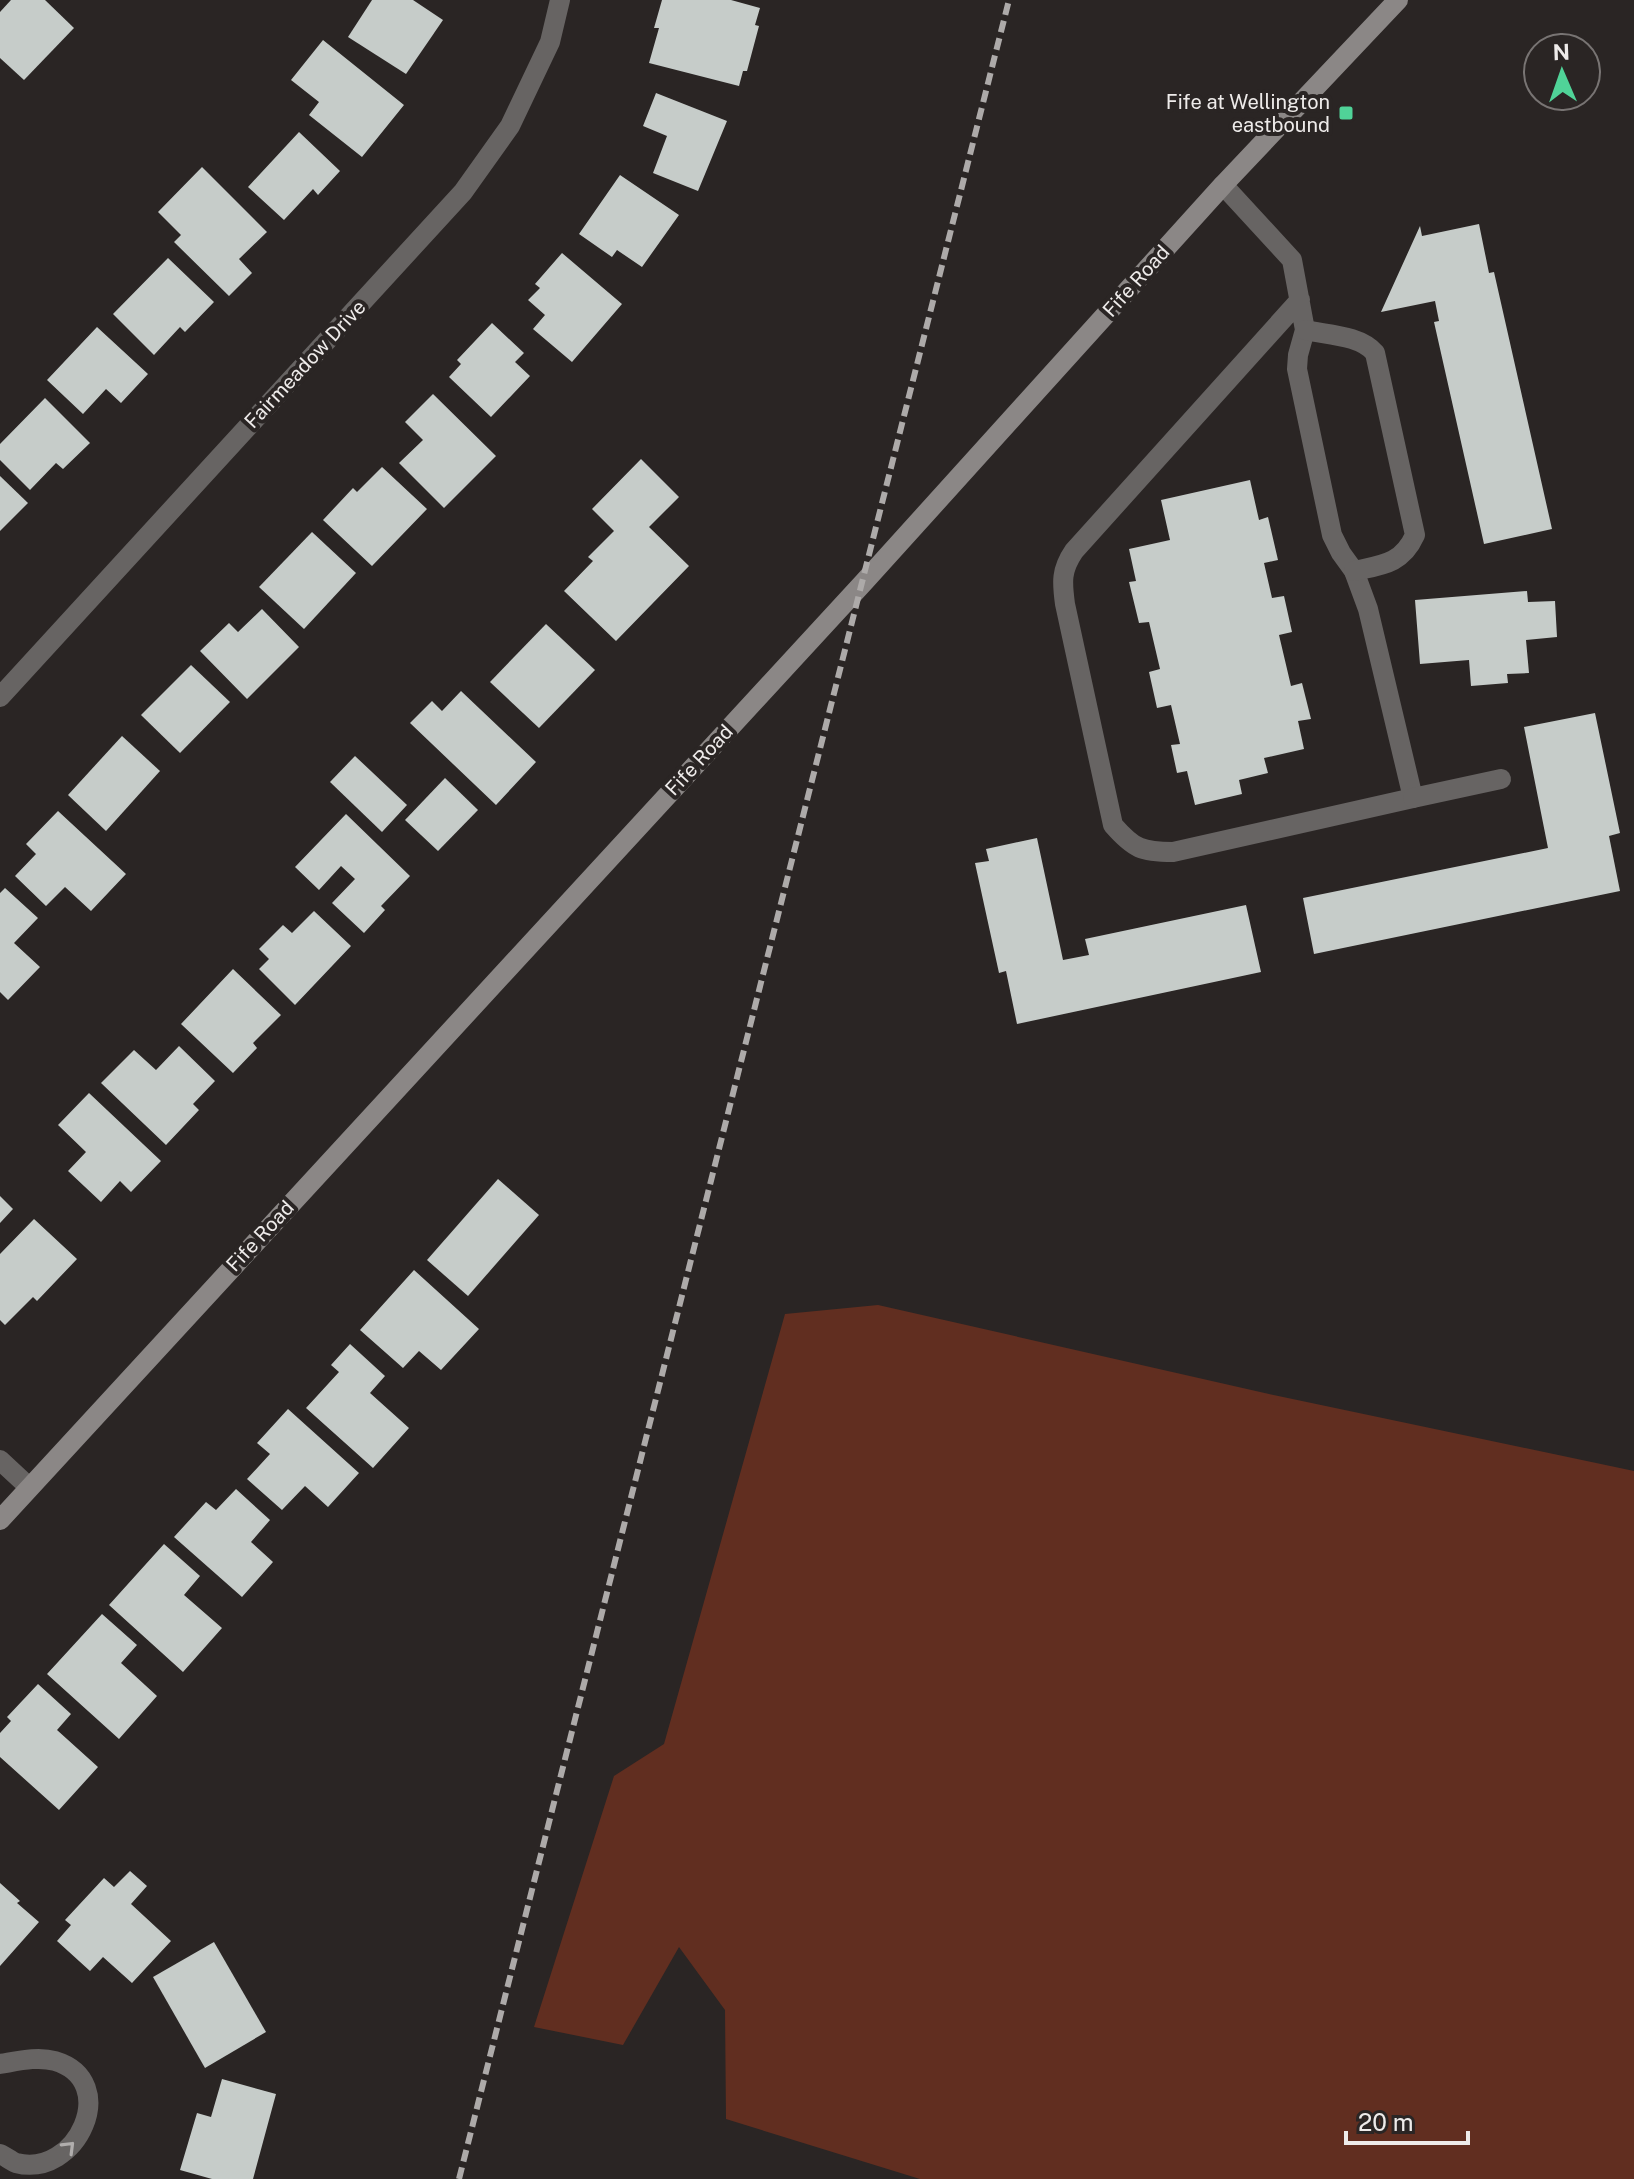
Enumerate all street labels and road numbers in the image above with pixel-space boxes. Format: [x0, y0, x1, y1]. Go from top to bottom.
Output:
street label: Fife Road [1098, 240, 1174, 322]
street label: Fairmeadow Drive [239, 295, 371, 433]
street label: Fife Road [660, 720, 738, 800]
street label: Fife Road [221, 1196, 299, 1276]

